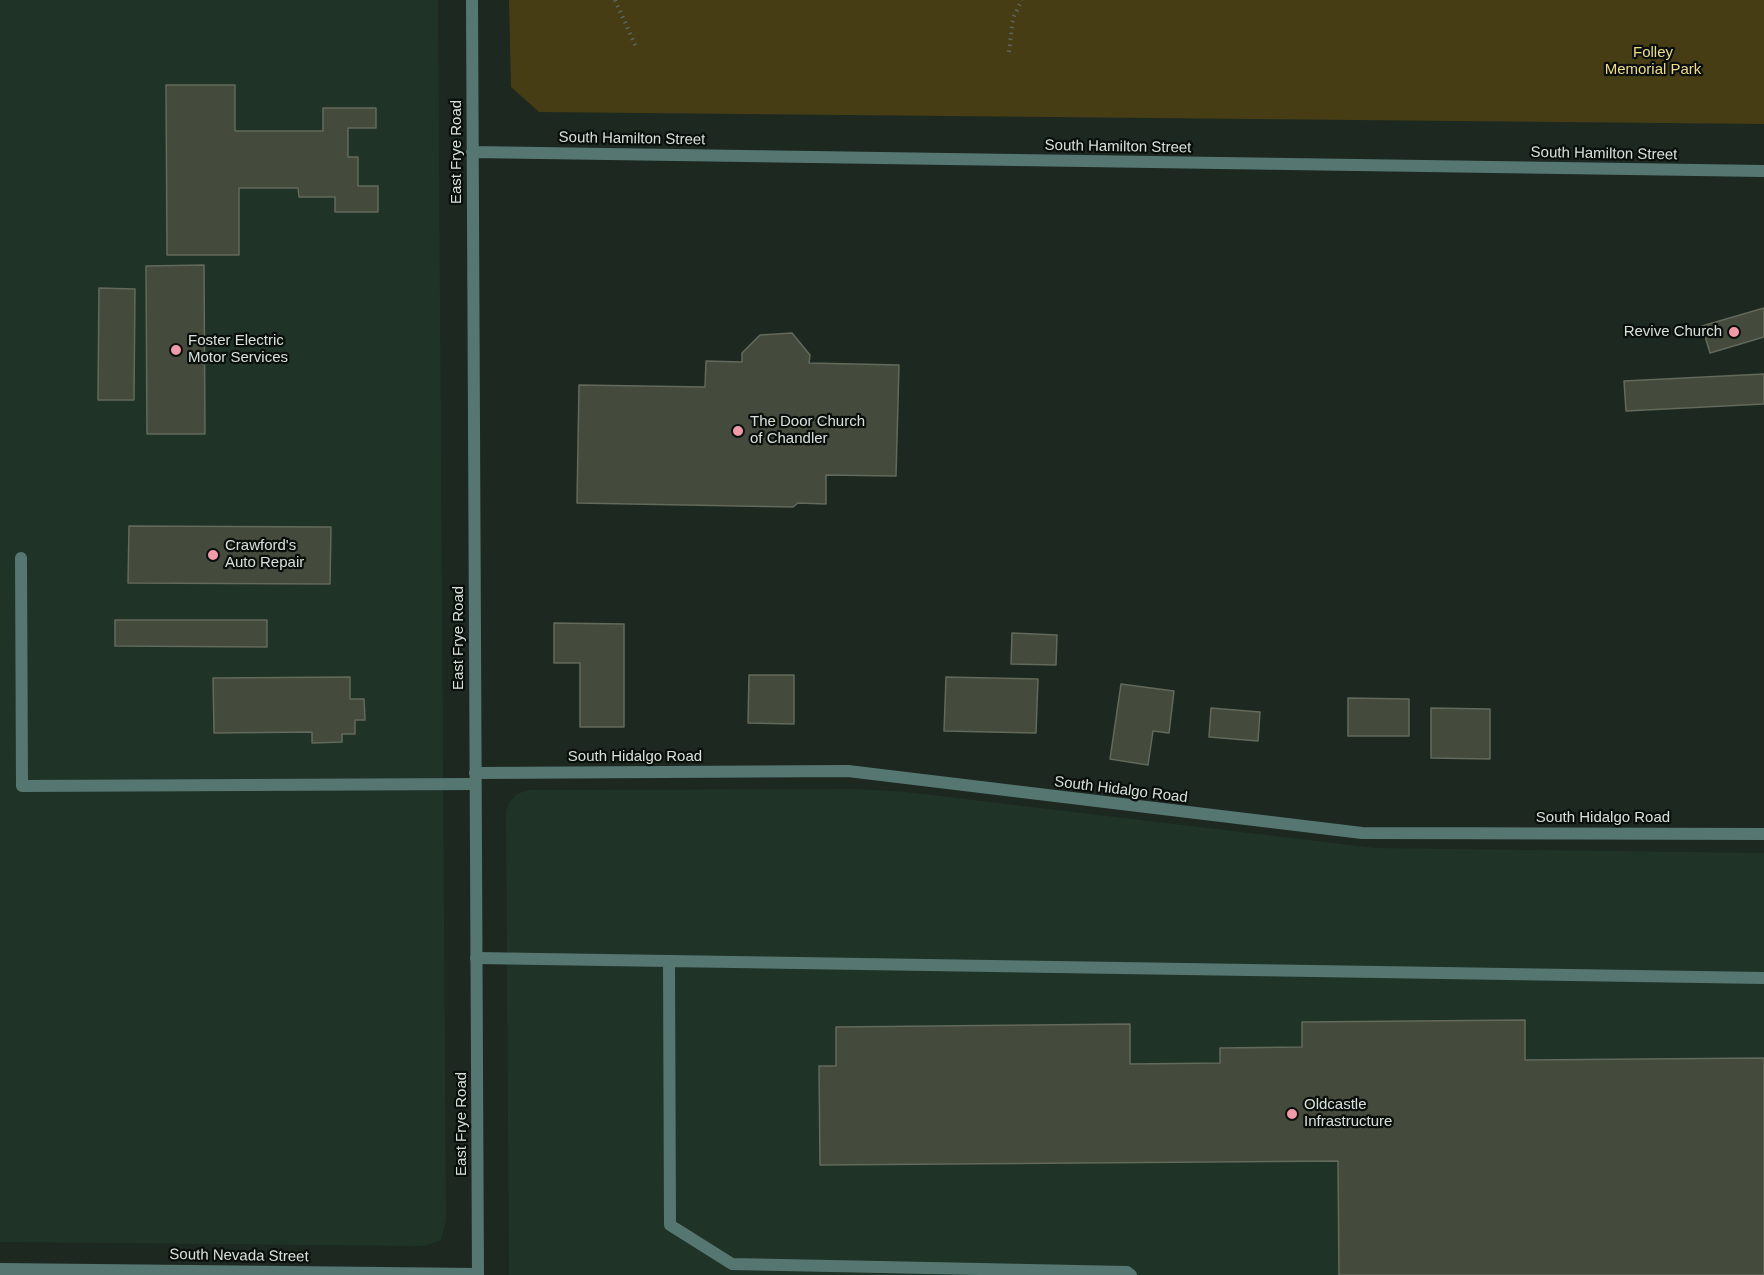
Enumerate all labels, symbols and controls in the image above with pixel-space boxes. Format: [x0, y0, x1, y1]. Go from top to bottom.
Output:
park label: Folley Memorial Park [1605, 44, 1701, 79]
street label: East Frye Road [448, 100, 466, 204]
street label: South Hamilton Street [558, 129, 706, 149]
street label: South Hamilton Street [1044, 137, 1192, 157]
street label: South Hamilton Street [1530, 144, 1678, 164]
place label: Revive Church [1624, 323, 1722, 341]
marker: Revive Church [1727, 325, 1741, 339]
place label: Foster Electric Motor Services [188, 332, 288, 367]
marker: Foster Electric Motor Services [169, 343, 183, 357]
place label: The Door Church of Chandler [750, 413, 865, 448]
marker: The Door Church of Chandler [731, 424, 745, 438]
place label: Crawford's Auto Repair [225, 537, 304, 572]
marker: Crawford's Auto Repair [206, 548, 220, 562]
street label: East Frye Road [450, 586, 468, 690]
street label: South Hidalgo Road [568, 748, 702, 766]
street label: South Hidalgo Road [1053, 773, 1189, 807]
street label: South Hidalgo Road [1536, 809, 1670, 827]
street label: East Frye Road [453, 1072, 471, 1176]
place label: Oldcastle Infrastructure [1304, 1096, 1392, 1131]
marker: Oldcastle Infrastructure [1285, 1107, 1299, 1121]
street label: South Nevada Street [169, 1246, 309, 1266]

